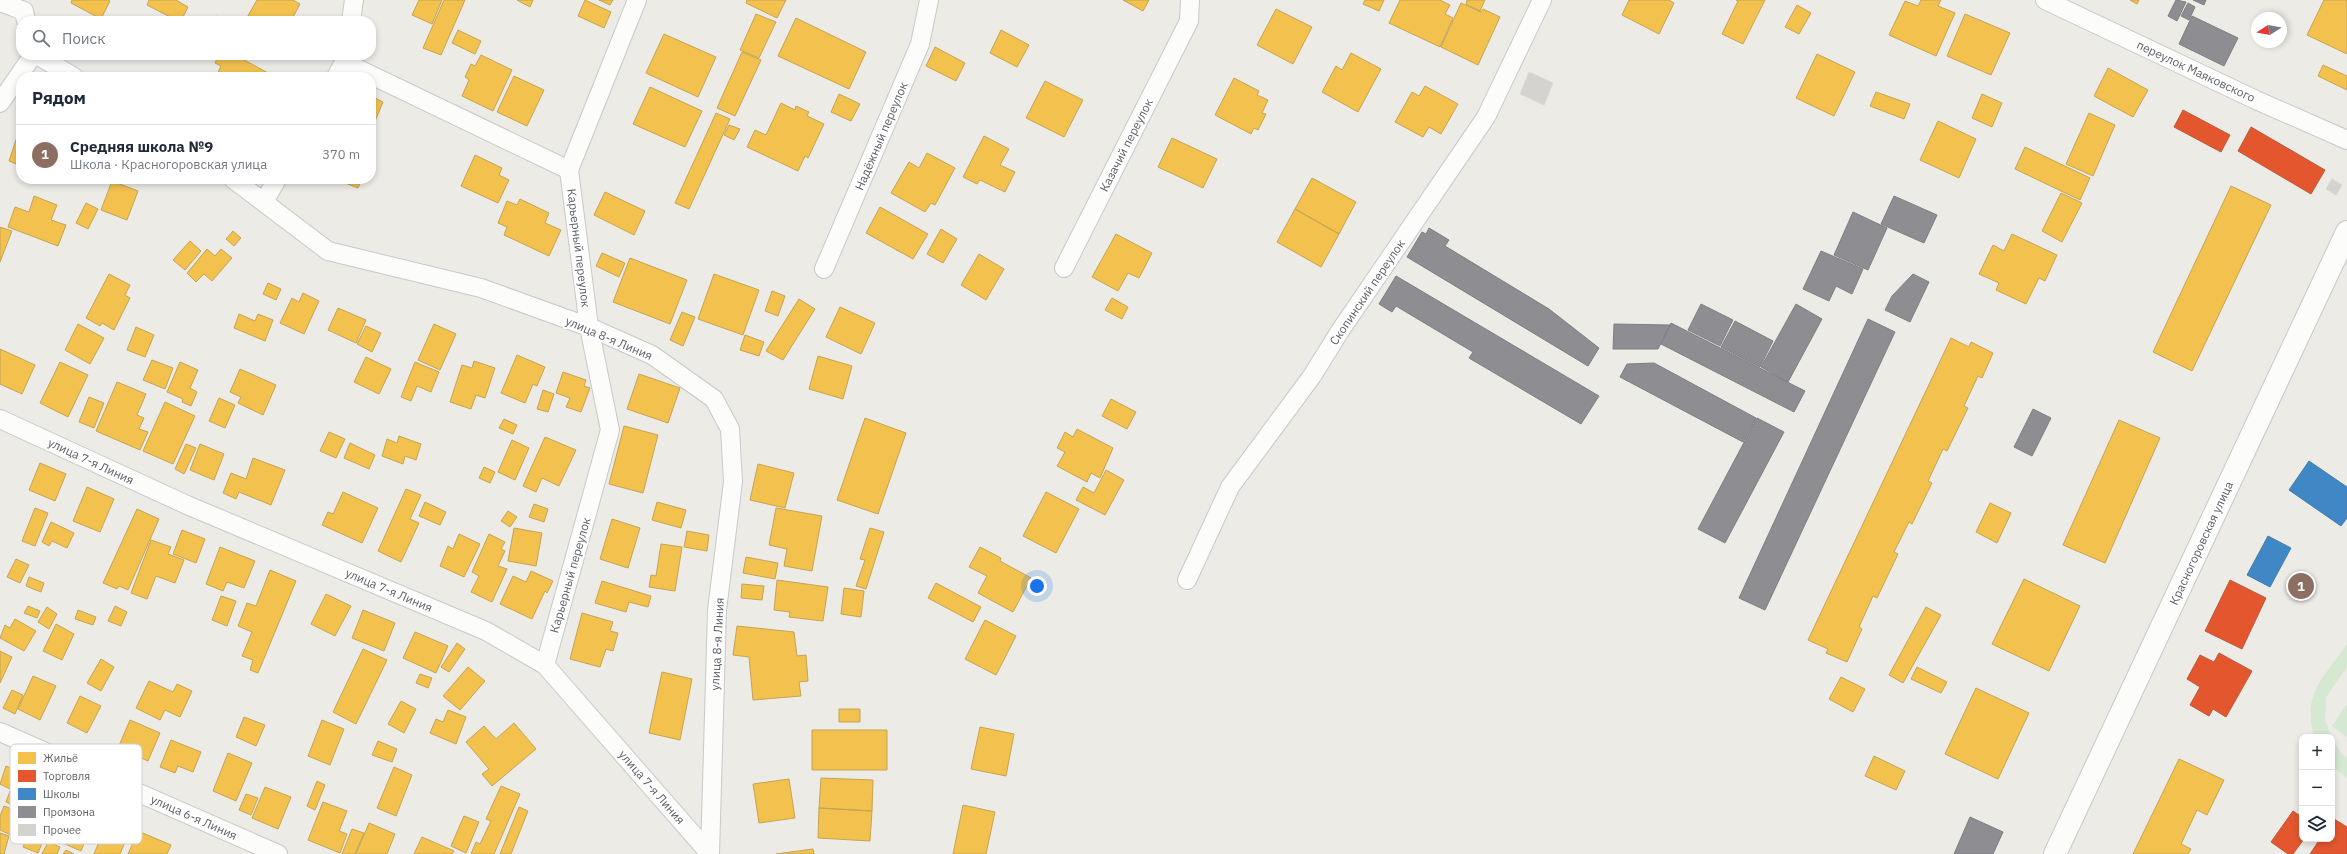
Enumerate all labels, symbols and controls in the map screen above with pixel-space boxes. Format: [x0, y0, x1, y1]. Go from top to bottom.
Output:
north arrow [2251, 12, 2287, 48]
search box [16, 16, 376, 60]
icon: search [30, 27, 52, 49]
text: Поиск [62, 29, 105, 48]
street label: переулок Маяковского [2134, 37, 2258, 105]
street label: Надёжный переулок [851, 79, 911, 193]
text: Рядом [32, 87, 86, 109]
street label: Казачий переулок [1096, 95, 1156, 194]
text: Средняя школа №9 [70, 137, 213, 156]
text: 1 [41, 146, 49, 163]
text: 370 m [322, 146, 360, 163]
text: Школа · Красногоровская улица [70, 156, 267, 173]
street label: Карьерный переулок [564, 188, 594, 309]
street label: Скопинский переулок [1326, 236, 1408, 348]
street label: улица 8-я Линия [563, 313, 655, 363]
street label: улица 7-я Линия [46, 435, 136, 487]
street label: Красногоровская улица [2166, 478, 2236, 607]
street label: Карьерный переулок [546, 515, 594, 635]
street label: улица 7-я Линия [343, 565, 435, 615]
pin: 1 [2288, 571, 2314, 601]
your location [1027, 576, 1047, 596]
street label: улица 8-я Линия [707, 597, 727, 691]
map controls [2299, 734, 2335, 842]
button: + [2299, 734, 2335, 770]
legend [10, 744, 142, 844]
street label: улица 7-я Линия [616, 747, 688, 827]
text: Жильё [43, 751, 78, 765]
text: Торговля [43, 769, 90, 783]
button: − [2299, 770, 2335, 806]
text: Школы [43, 787, 80, 801]
street label: улица 6-я Линия [148, 791, 240, 843]
text: Промзона [43, 805, 95, 819]
button: layers [2299, 806, 2335, 842]
text: Прочее [43, 823, 81, 837]

